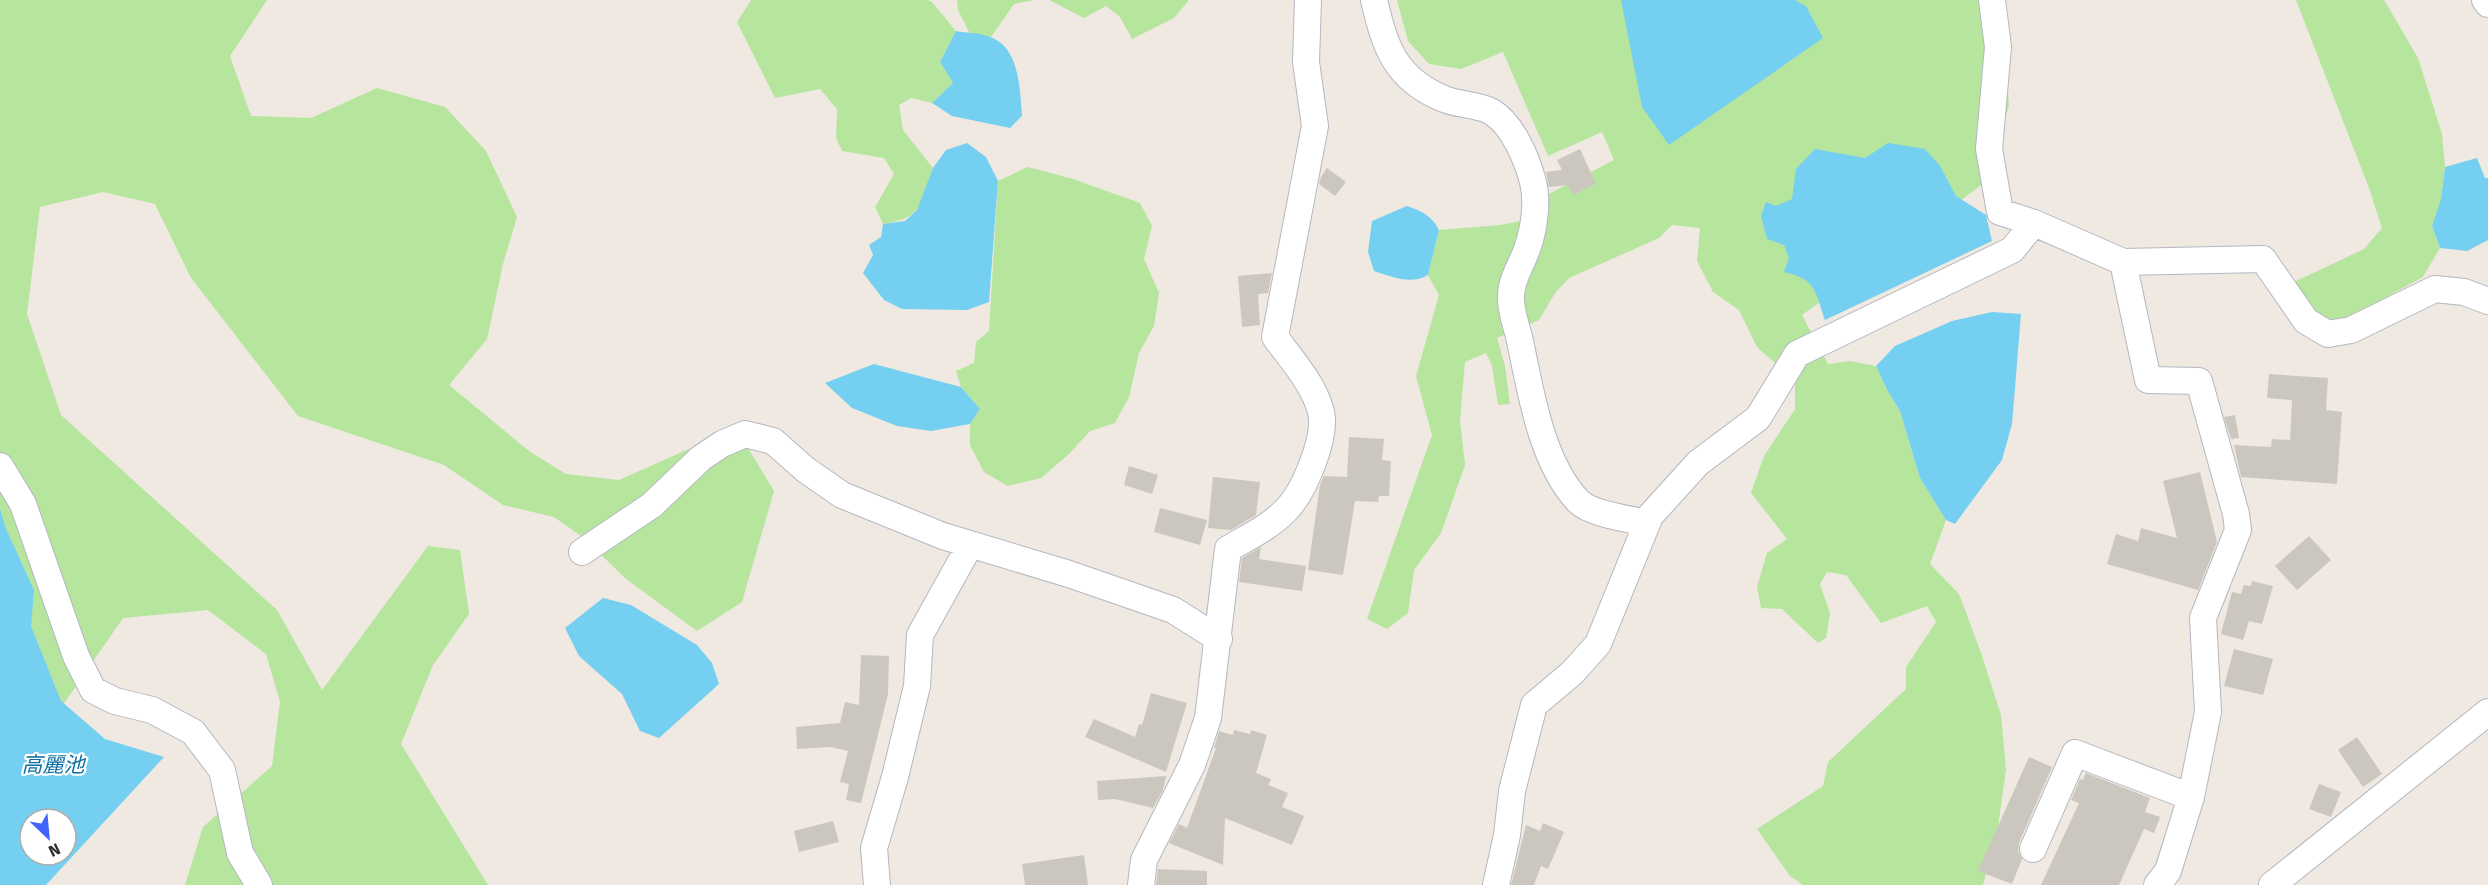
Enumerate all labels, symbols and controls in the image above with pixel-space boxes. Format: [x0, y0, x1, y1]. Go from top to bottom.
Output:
water label: 高麗池 [22, 752, 86, 778]
north arrow [18, 807, 78, 867]
text: N [45, 839, 63, 861]

